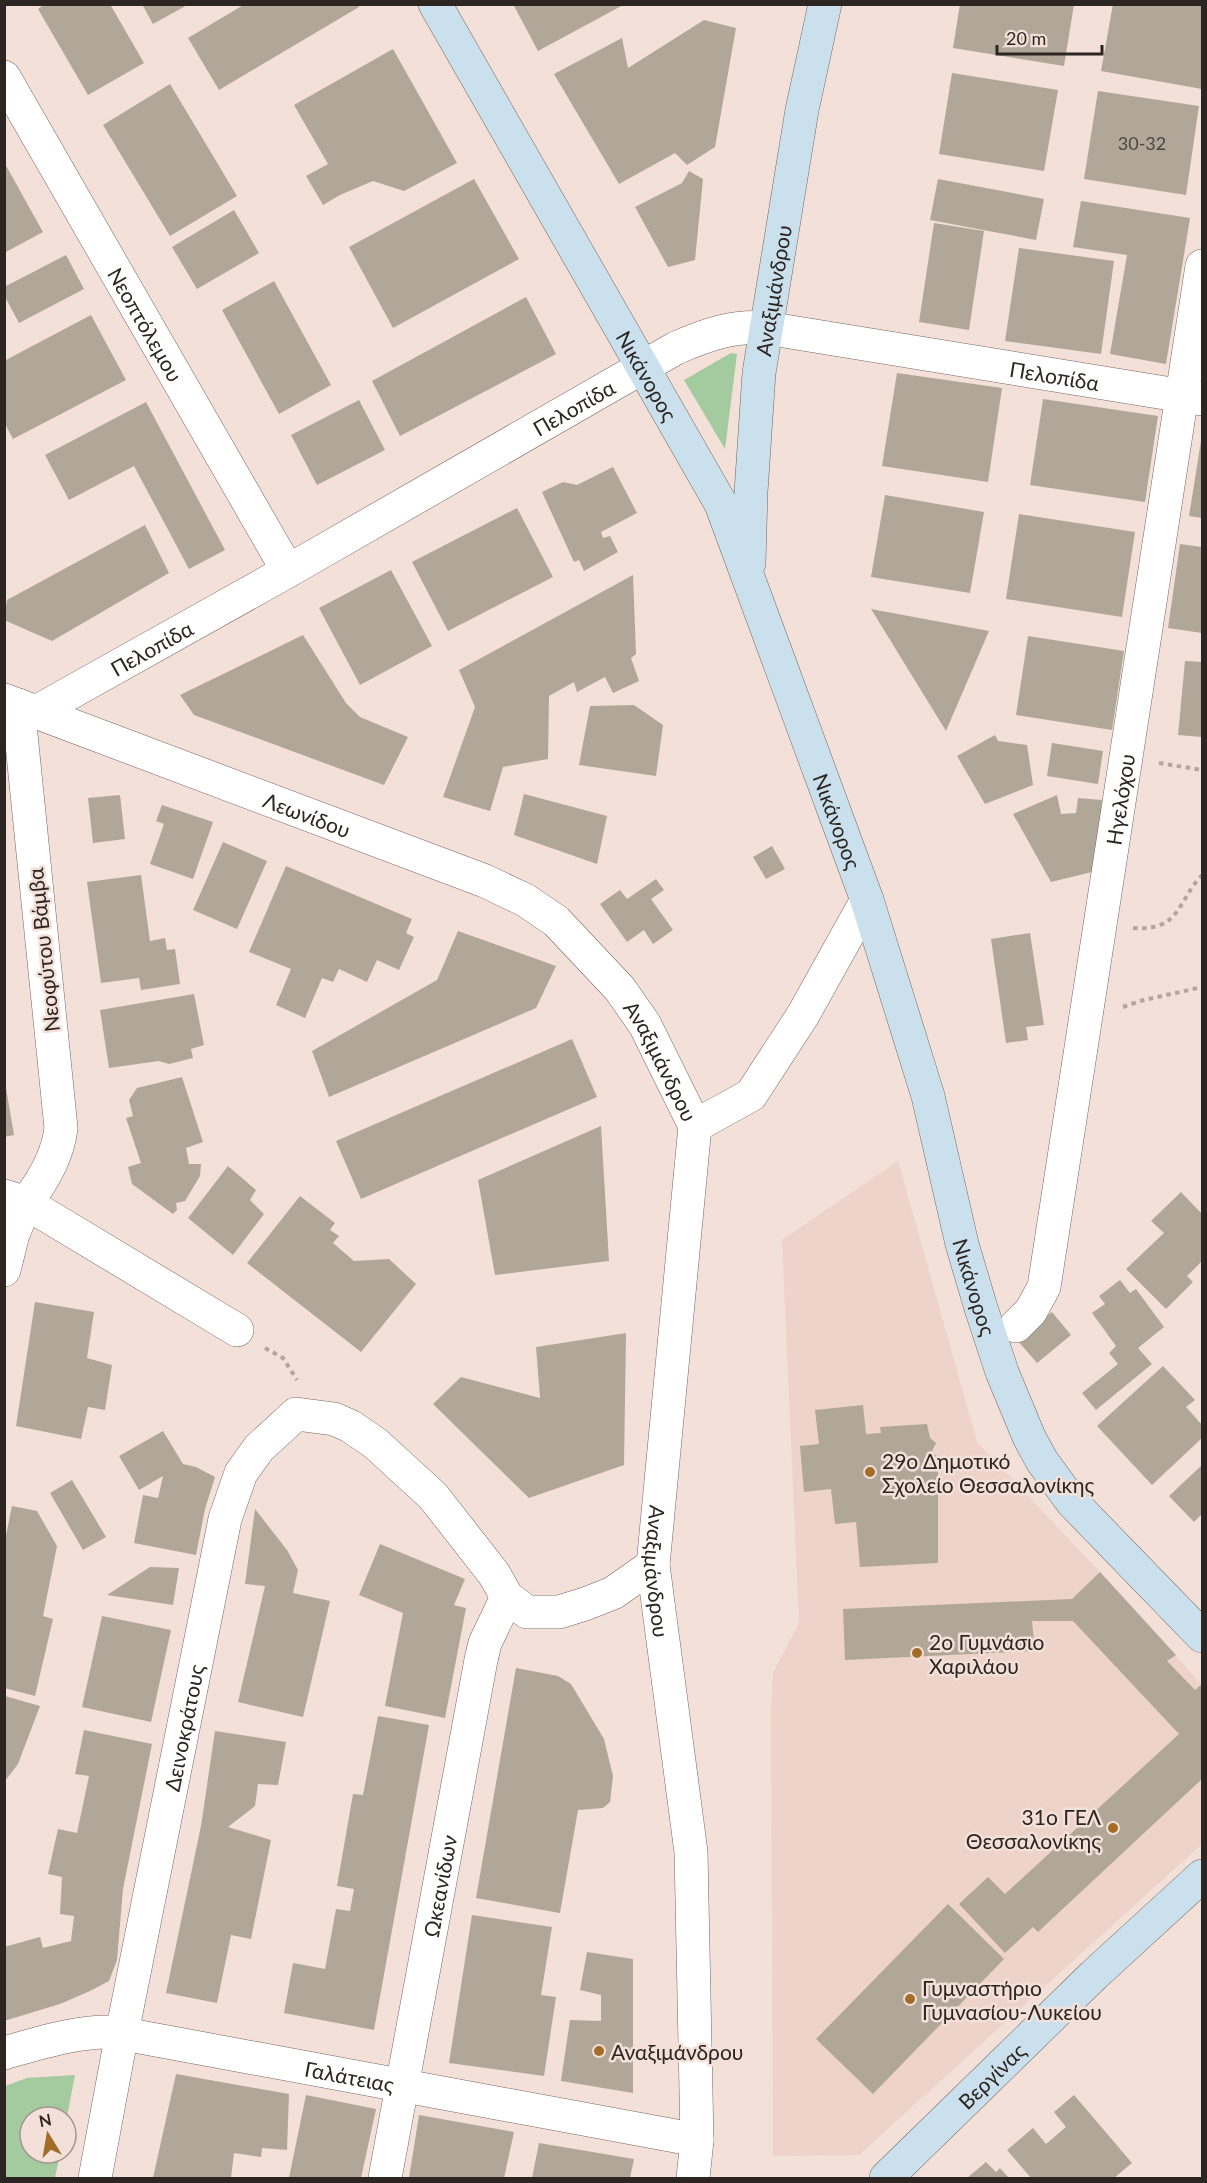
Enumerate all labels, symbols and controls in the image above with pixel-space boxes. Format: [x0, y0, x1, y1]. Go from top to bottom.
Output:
scale bar [997, 18, 1102, 56]
text: 20 m [1006, 27, 1046, 49]
house number: 30-32 [1118, 132, 1166, 154]
street label: Αναξιμάνδρου [749, 223, 796, 358]
street label: Νεοπτόλεμου [103, 263, 189, 385]
street label: Νικάνορος [612, 326, 683, 425]
street label: Πελοπίδα [1008, 355, 1102, 395]
street label: Πελοπίδα [528, 373, 619, 440]
street label: Πελοπίδα [106, 614, 197, 681]
street label: Ηγελόχου [1100, 752, 1139, 847]
street label: Νικάνορος [809, 770, 867, 873]
street label: Λεωνίδου [260, 786, 354, 842]
street label: Νεοφύτου Βάμβα [22, 866, 64, 1033]
street label: Αναξιμάνδρου [619, 996, 703, 1125]
street label: Νικάνορος [949, 1236, 1002, 1339]
place label: 29ο Δημοτικό Σχολείο Θεσσαλονίκης [882, 1448, 1094, 1497]
marker: 29ο Δημοτικό Σχολείο Θεσσαλονίκης [863, 1465, 877, 1479]
street label: Αναξιμάνδρου [640, 1504, 675, 1639]
place label: 2ο Γυμνάσιο Χαριλάου [929, 1629, 1045, 1678]
marker: 2ο Γυμνάσιο Χαριλάου [910, 1646, 924, 1660]
street label: Δεινοκράτους [158, 1662, 208, 1793]
place label: 31ο ΓΕΛ Θεσσαλονίκης [966, 1804, 1102, 1853]
marker: 31ο ΓΕΛ Θεσσαλονίκης [1106, 1821, 1120, 1835]
street label: Ωκεανίδων [417, 1833, 461, 1939]
place label: Γυμναστήριο Γυμνασίου-Λυκείου [922, 1975, 1102, 2024]
marker: Γυμναστήριο Γυμνασίου-Λυκείου [903, 1992, 917, 2006]
street label: Βεργίνας [953, 2037, 1030, 2113]
place label: Αναξιμάνδρου [611, 2039, 743, 2064]
marker: Αναξιμάνδρου [592, 2044, 606, 2058]
street label: Γαλάτειας [303, 2055, 397, 2096]
north arrow [18, 2105, 78, 2165]
text: N [37, 2109, 53, 2130]

